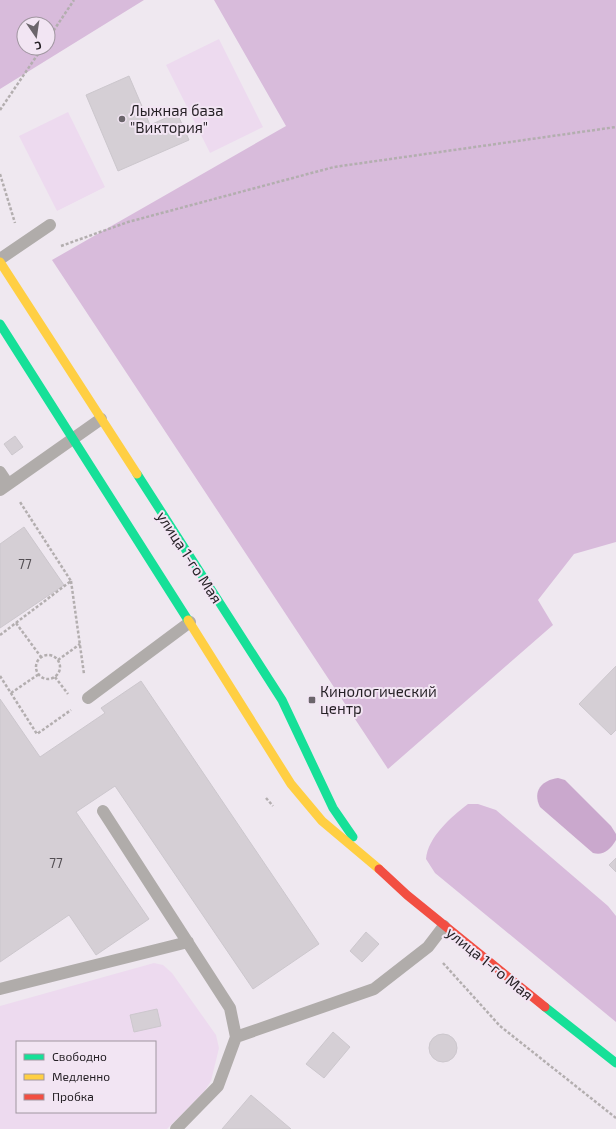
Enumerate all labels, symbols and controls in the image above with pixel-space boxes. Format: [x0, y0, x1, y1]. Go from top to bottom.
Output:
north arrow [16, 16, 56, 56]
text: С [33, 39, 43, 53]
place label: Лыжная база "Виктория" [130, 101, 224, 136]
marker: Лыжная база "Виктория" [117, 114, 127, 124]
street label: улица 1-го Мая [153, 508, 226, 607]
house number: 77 [18, 556, 32, 572]
place label: Кинологический центр [320, 682, 437, 717]
marker: Кинологический центр [307, 695, 317, 705]
house number: 77 [49, 855, 63, 871]
street label: улица 1-го Мая [442, 923, 537, 1004]
legend [16, 1041, 156, 1113]
text: Свободно [52, 1049, 107, 1063]
text: Медленно [52, 1069, 110, 1083]
text: Пробка [52, 1089, 94, 1103]

